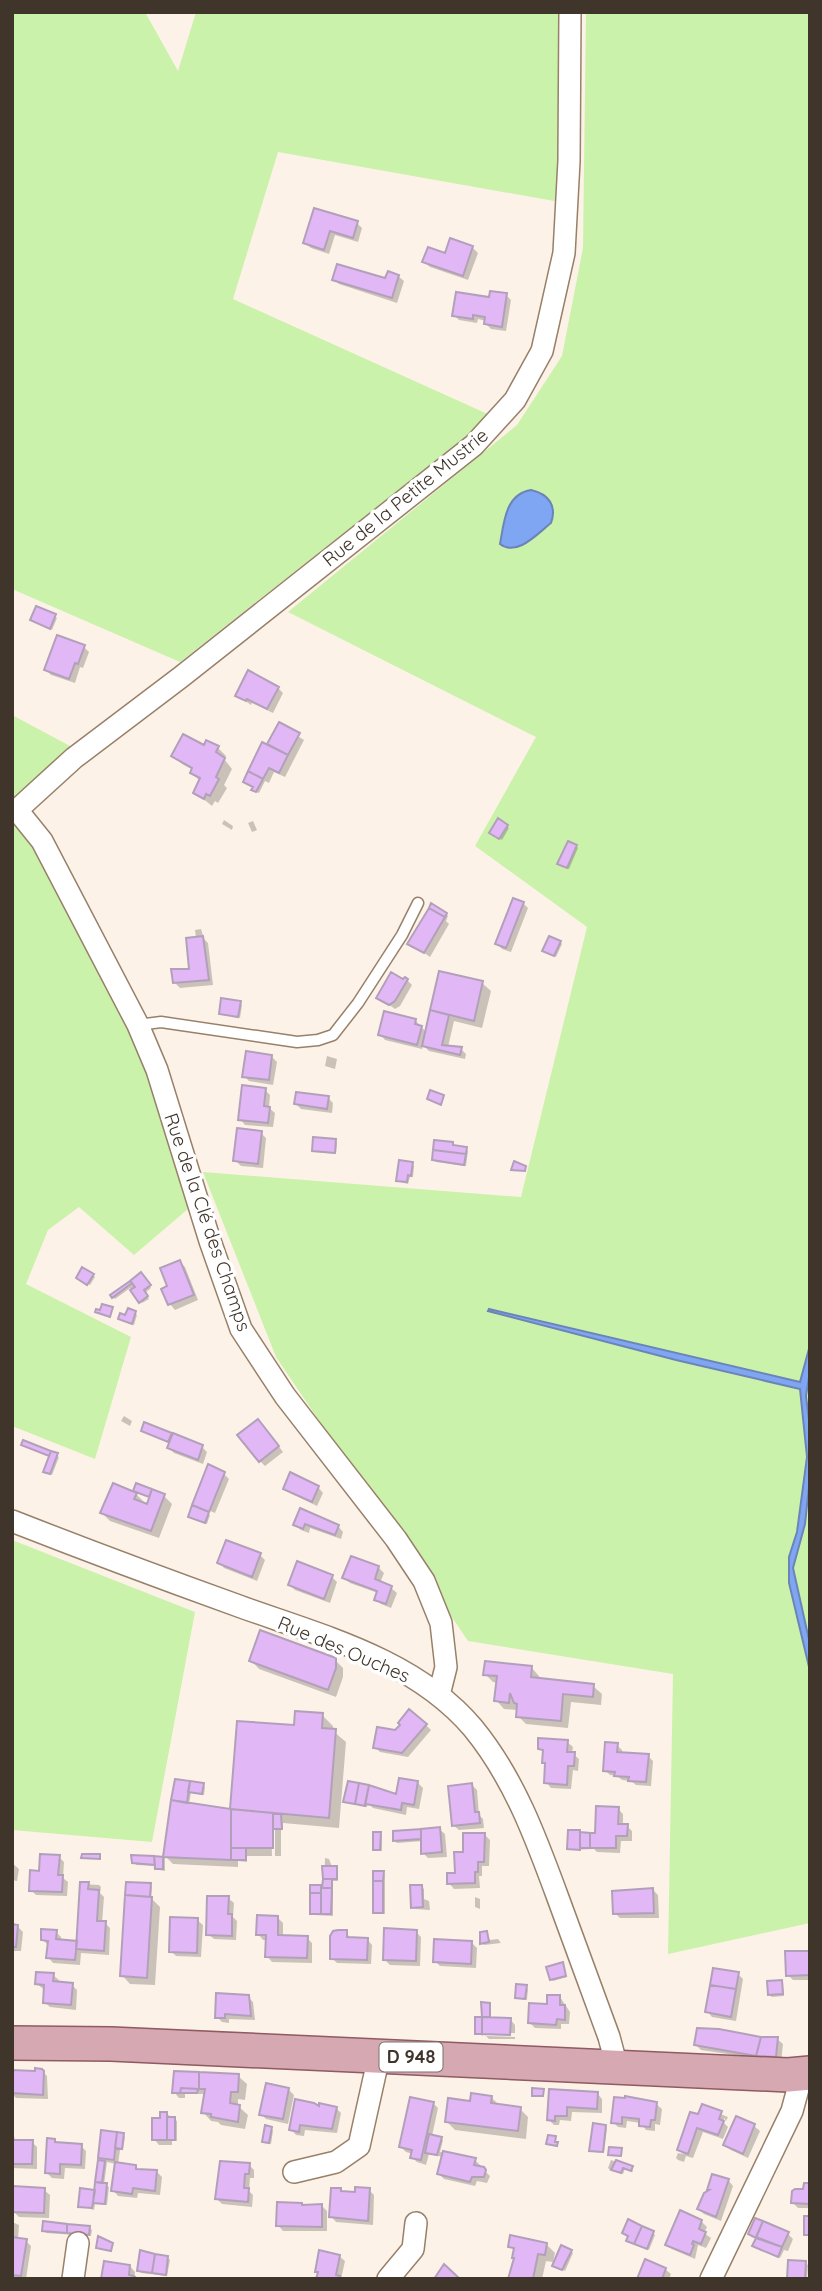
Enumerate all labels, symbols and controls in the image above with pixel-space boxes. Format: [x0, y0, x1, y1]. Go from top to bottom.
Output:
street label: Rue de la Petite Mustrie [317, 423, 493, 571]
street label: Rue de la Clé des Champs [159, 1110, 257, 1334]
street label: Rue des Ouches [274, 1610, 414, 1688]
road number: D 948 [380, 2042, 442, 2071]

